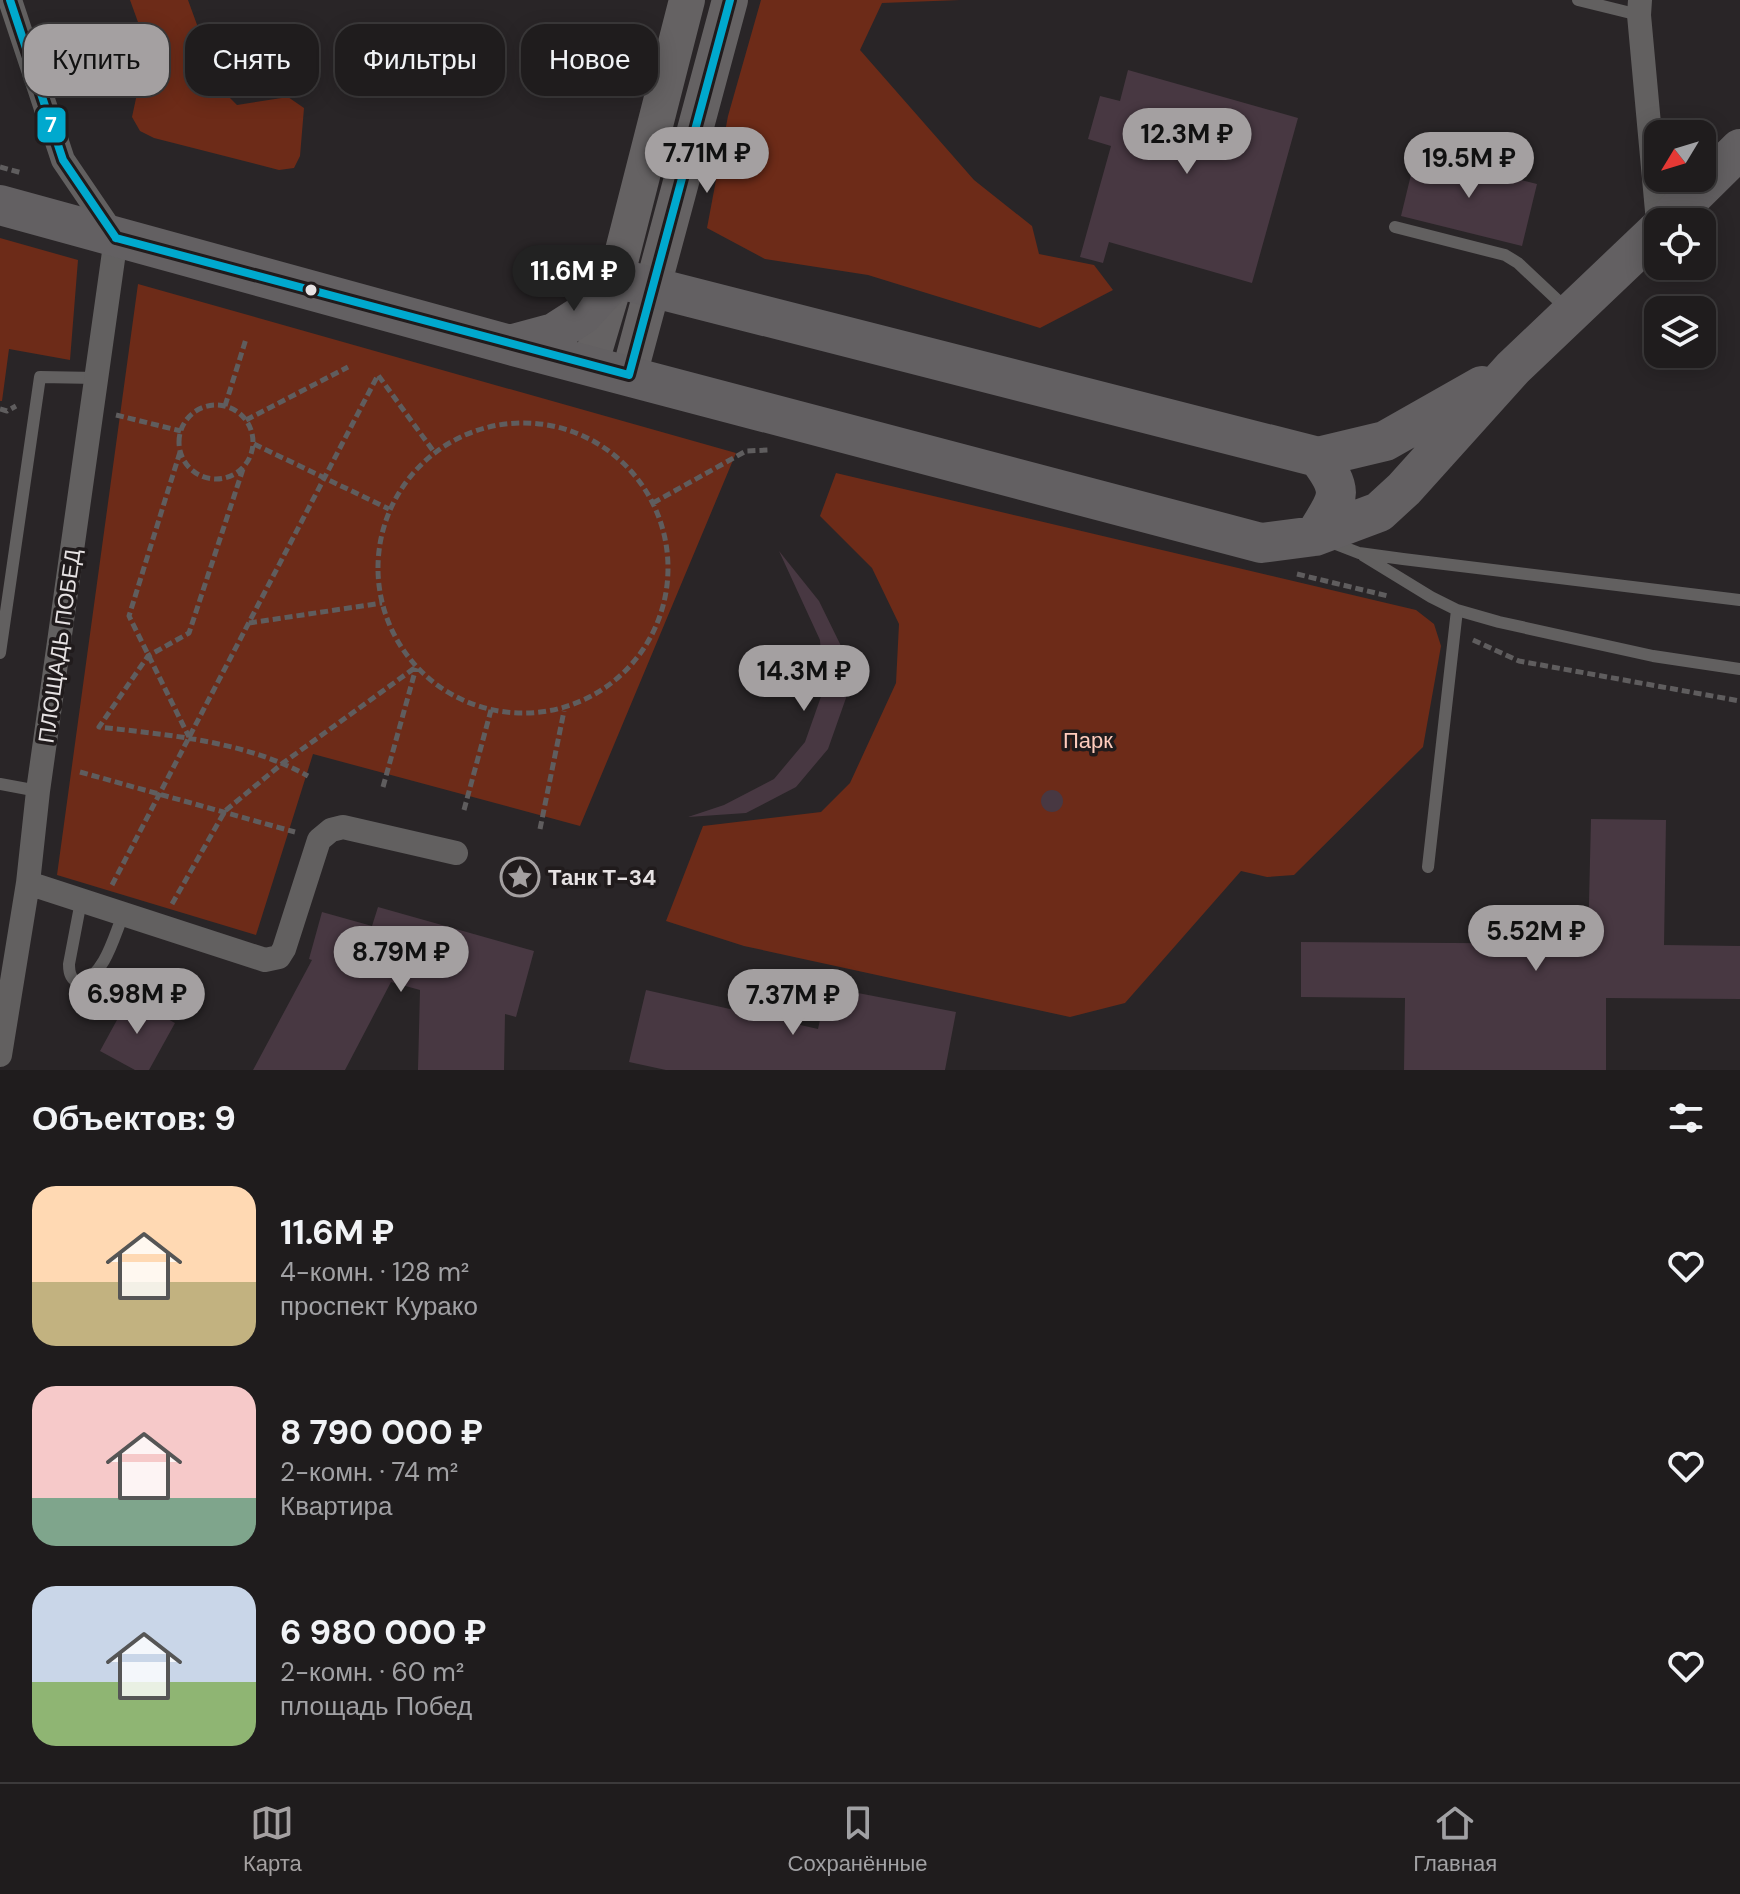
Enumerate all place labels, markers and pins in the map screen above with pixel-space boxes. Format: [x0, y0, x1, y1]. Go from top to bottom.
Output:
pin: 12.3M ₽ [1113, 108, 1261, 176]
pin: 7.71M ₽ [633, 127, 781, 195]
pin: 19.5M ₽ [1395, 132, 1543, 200]
pin: 11.6M ₽ [500, 245, 648, 313]
unlabelled marker [303, 282, 319, 298]
pin: 14.3M ₽ [730, 645, 878, 713]
place icon: Танк Т-34 [499, 856, 541, 898]
place label: Танк Т-34 [548, 863, 656, 892]
pin: 5.52M ₽ [1462, 905, 1610, 973]
pin: 8.79M ₽ [327, 926, 475, 994]
pin: 6.98M ₽ [63, 968, 211, 1036]
pin: 7.37M ₽ [719, 969, 867, 1037]

